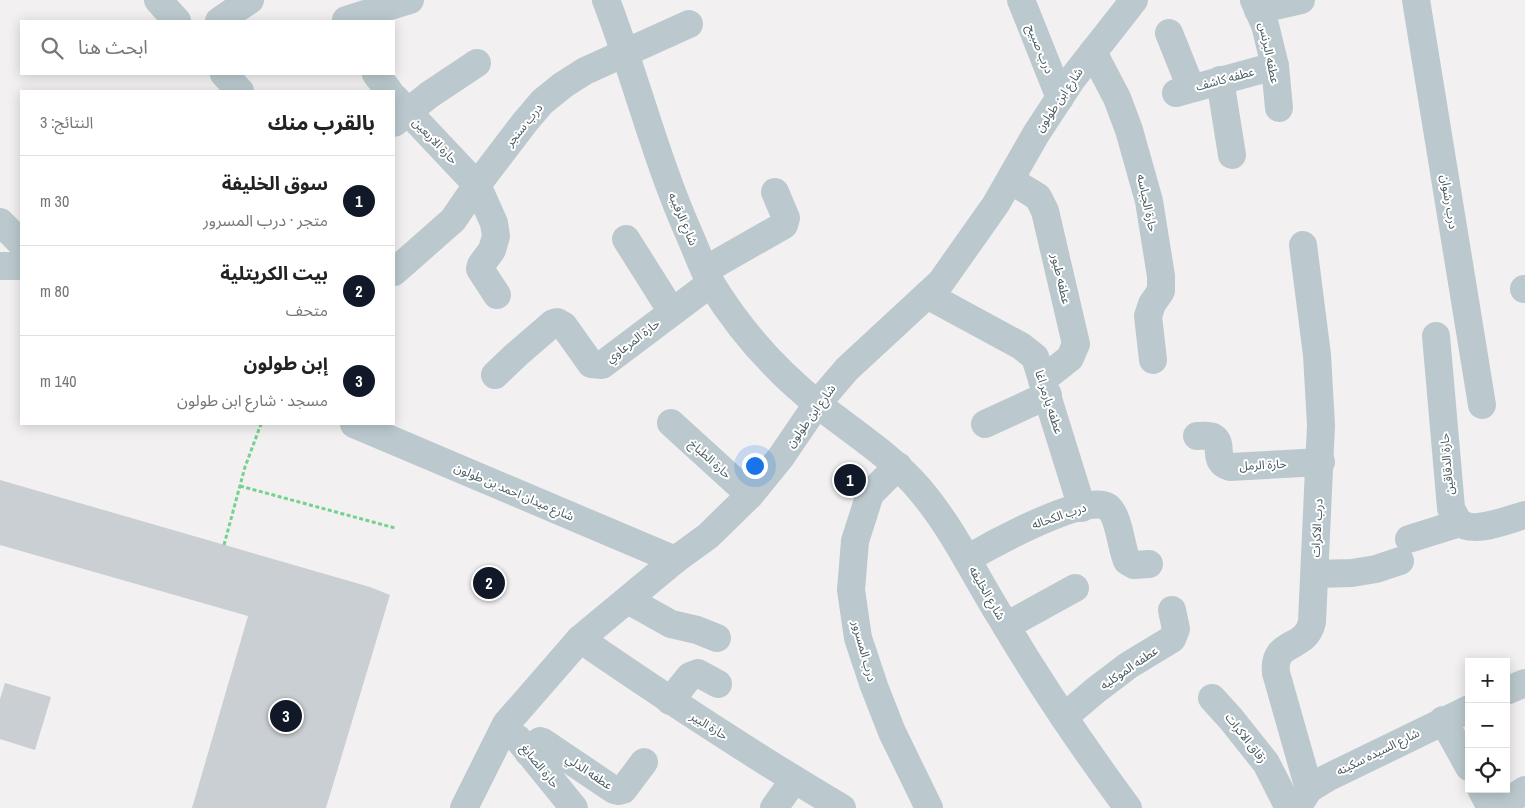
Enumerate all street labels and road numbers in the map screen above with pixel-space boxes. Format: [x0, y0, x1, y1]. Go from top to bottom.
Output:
street label: عطفه البرنس [1255, 21, 1283, 85]
street label: درب صبيح [1022, 22, 1057, 77]
street label: عطفه كاشف [1194, 63, 1256, 95]
street label: شارع ابن طولون [1032, 65, 1087, 136]
street label: درب سنجر [501, 100, 546, 151]
street label: حارة الاربعين [409, 114, 461, 168]
street label: حارة الجباسه [1133, 173, 1161, 233]
street label: درب رشوان [1437, 174, 1461, 231]
street label: شارع الرقيبه [664, 190, 701, 248]
street label: عطفه طبور [1047, 251, 1075, 306]
street label: حارة المرعاوي [603, 316, 664, 368]
street label: عطفه يارمر اغا [1031, 368, 1067, 436]
street label: شارع ابن طولون [783, 381, 840, 451]
street label: حارة الدقاقين [1436, 432, 1458, 496]
street label: حارة الطباخ [685, 436, 735, 483]
street label: حارة الرمل [1239, 456, 1287, 474]
street label: شارع ميدان احمد بن طولون [451, 460, 576, 525]
street label: درب الاكرات [1307, 498, 1327, 558]
street label: درب الكحاله [1029, 499, 1089, 533]
street label: شارع الخليفه [964, 563, 1009, 623]
street label: درب المسرور [848, 618, 880, 683]
street label: عطفه الموكليه [1097, 643, 1161, 693]
street label: حارة البير [686, 708, 731, 744]
street label: زقاق الاكرات [1222, 710, 1270, 766]
street label: شارع السيده سكينه [1334, 725, 1423, 780]
street label: حارة الصايغ [516, 740, 563, 792]
street label: عطفه الدلي [561, 750, 616, 795]

